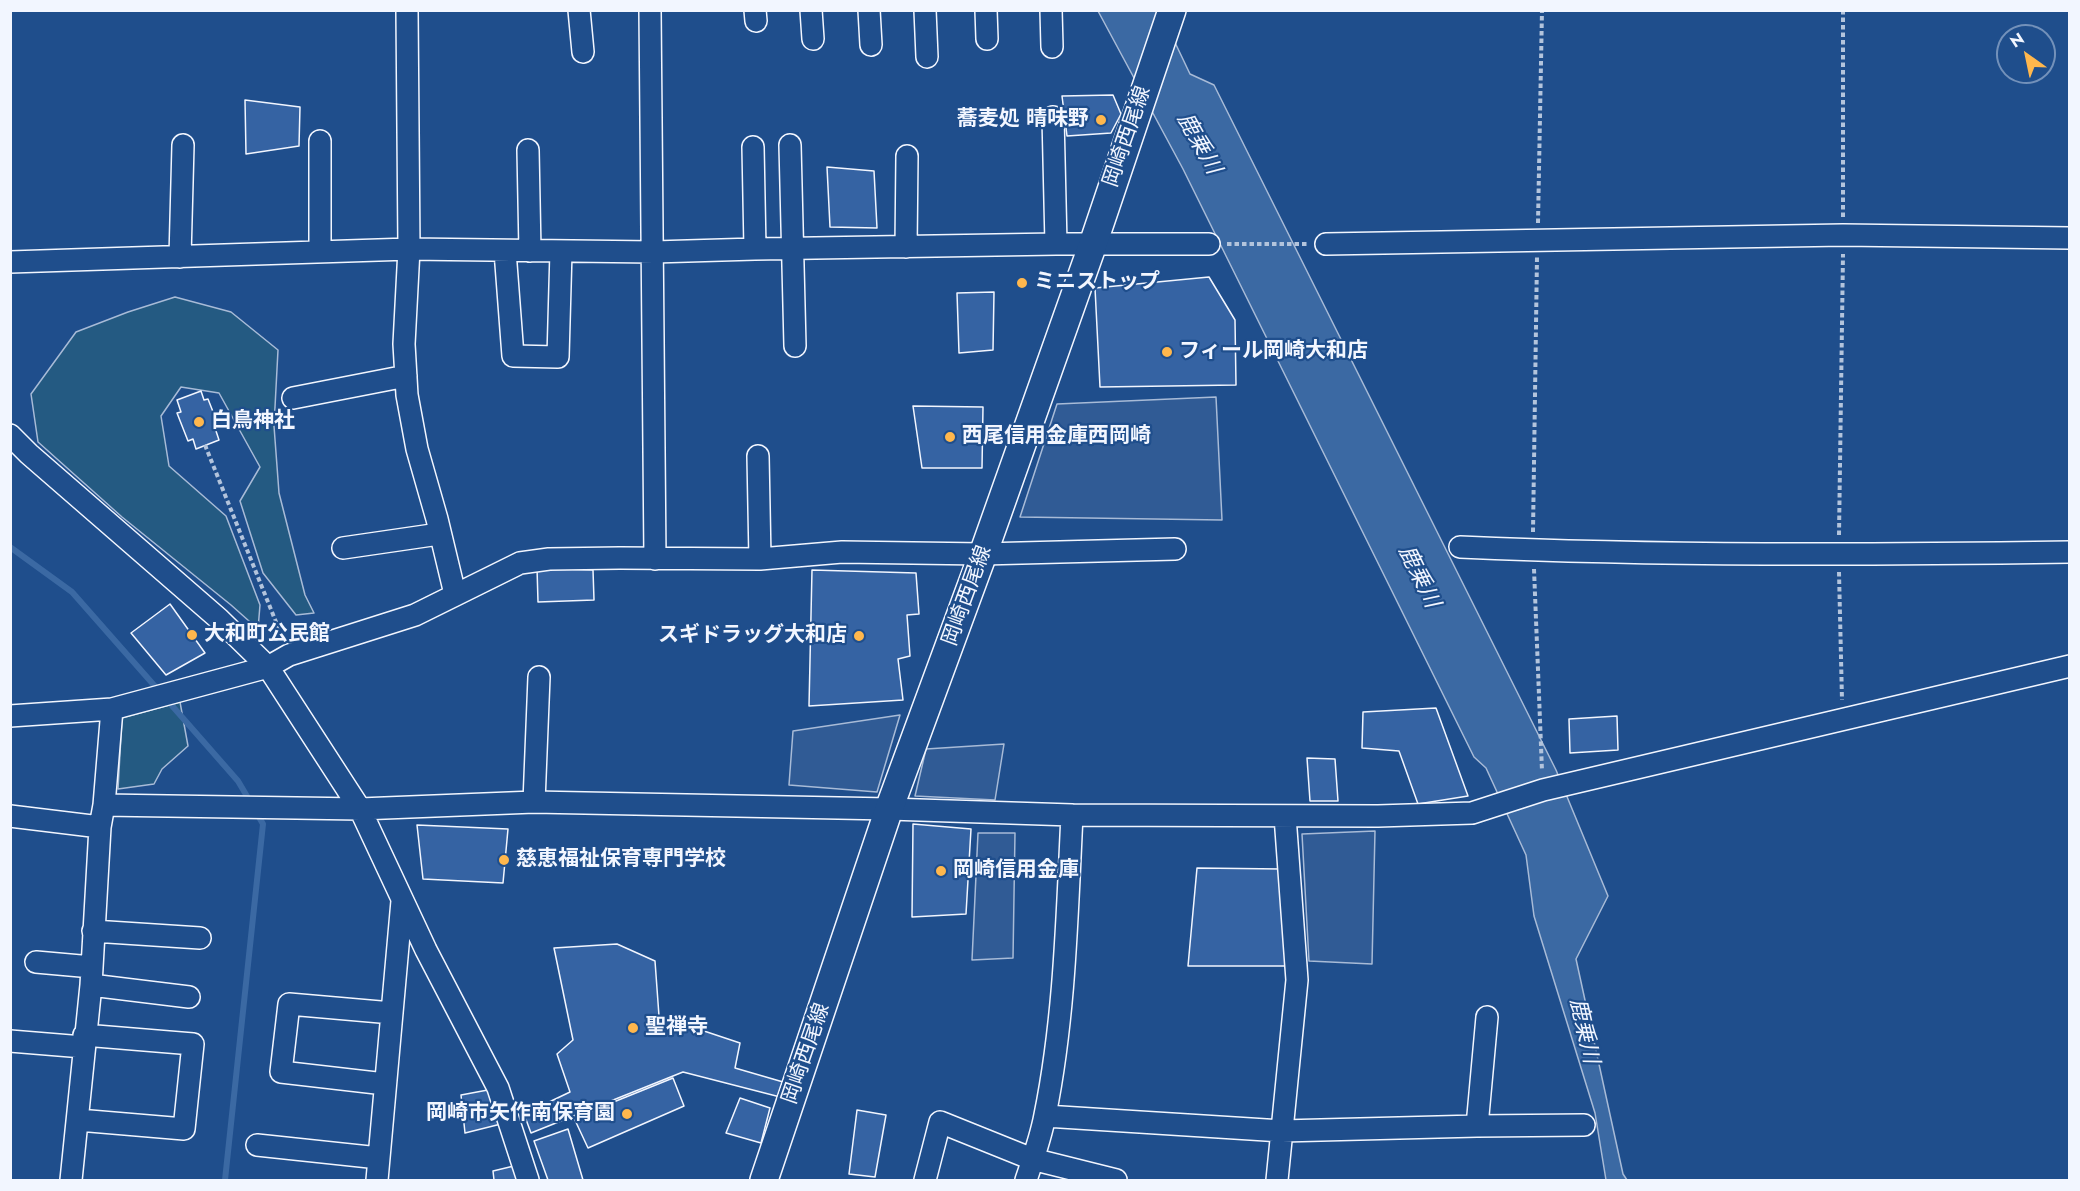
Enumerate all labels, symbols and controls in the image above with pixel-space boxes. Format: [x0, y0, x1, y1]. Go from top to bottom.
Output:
north arrow [1996, 24, 2056, 84]
text: N [2005, 27, 2029, 53]
street label: 岡崎西尾線 [1099, 83, 1157, 191]
place label: 蕎麦処 晴味野 [957, 107, 1089, 133]
water label: 鹿乗川 [1170, 109, 1226, 179]
marker: 蕎麦処 晴味野 [1094, 113, 1108, 127]
place label: ミニストップ [1034, 270, 1160, 296]
marker: ミニストップ [1015, 276, 1029, 290]
place label: フィール岡崎大和店 [1179, 339, 1368, 365]
marker: フィール岡崎大和店 [1160, 345, 1174, 359]
place label: 白鳥神社 [211, 409, 295, 435]
marker: 白鳥神社 [192, 415, 206, 429]
place label: 西尾信用金庫西岡崎 [962, 424, 1151, 450]
marker: 西尾信用金庫西岡崎 [943, 430, 957, 444]
street label: 岡崎西尾線 [938, 542, 998, 650]
water label: 鹿乗川 [1392, 542, 1444, 612]
place label: 大和町公民館 [204, 622, 330, 648]
place label: スギドラッグ大和店 [658, 623, 847, 649]
marker: 大和町公民館 [185, 628, 199, 642]
marker: スギドラッグ大和店 [852, 629, 866, 643]
place label: 慈恵福祉保育専門学校 [516, 847, 726, 873]
marker: 慈恵福祉保育専門学校 [497, 853, 511, 867]
place label: 岡崎信用金庫 [953, 858, 1079, 884]
marker: 岡崎信用金庫 [934, 864, 948, 878]
water label: 鹿乗川 [1563, 996, 1603, 1066]
street label: 岡崎西尾線 [778, 1000, 836, 1108]
place label: 聖禅寺 [645, 1015, 708, 1041]
marker: 聖禅寺 [626, 1021, 640, 1035]
place label: 岡崎市矢作南保育園 [426, 1101, 615, 1127]
marker: 岡崎市矢作南保育園 [620, 1107, 634, 1121]

